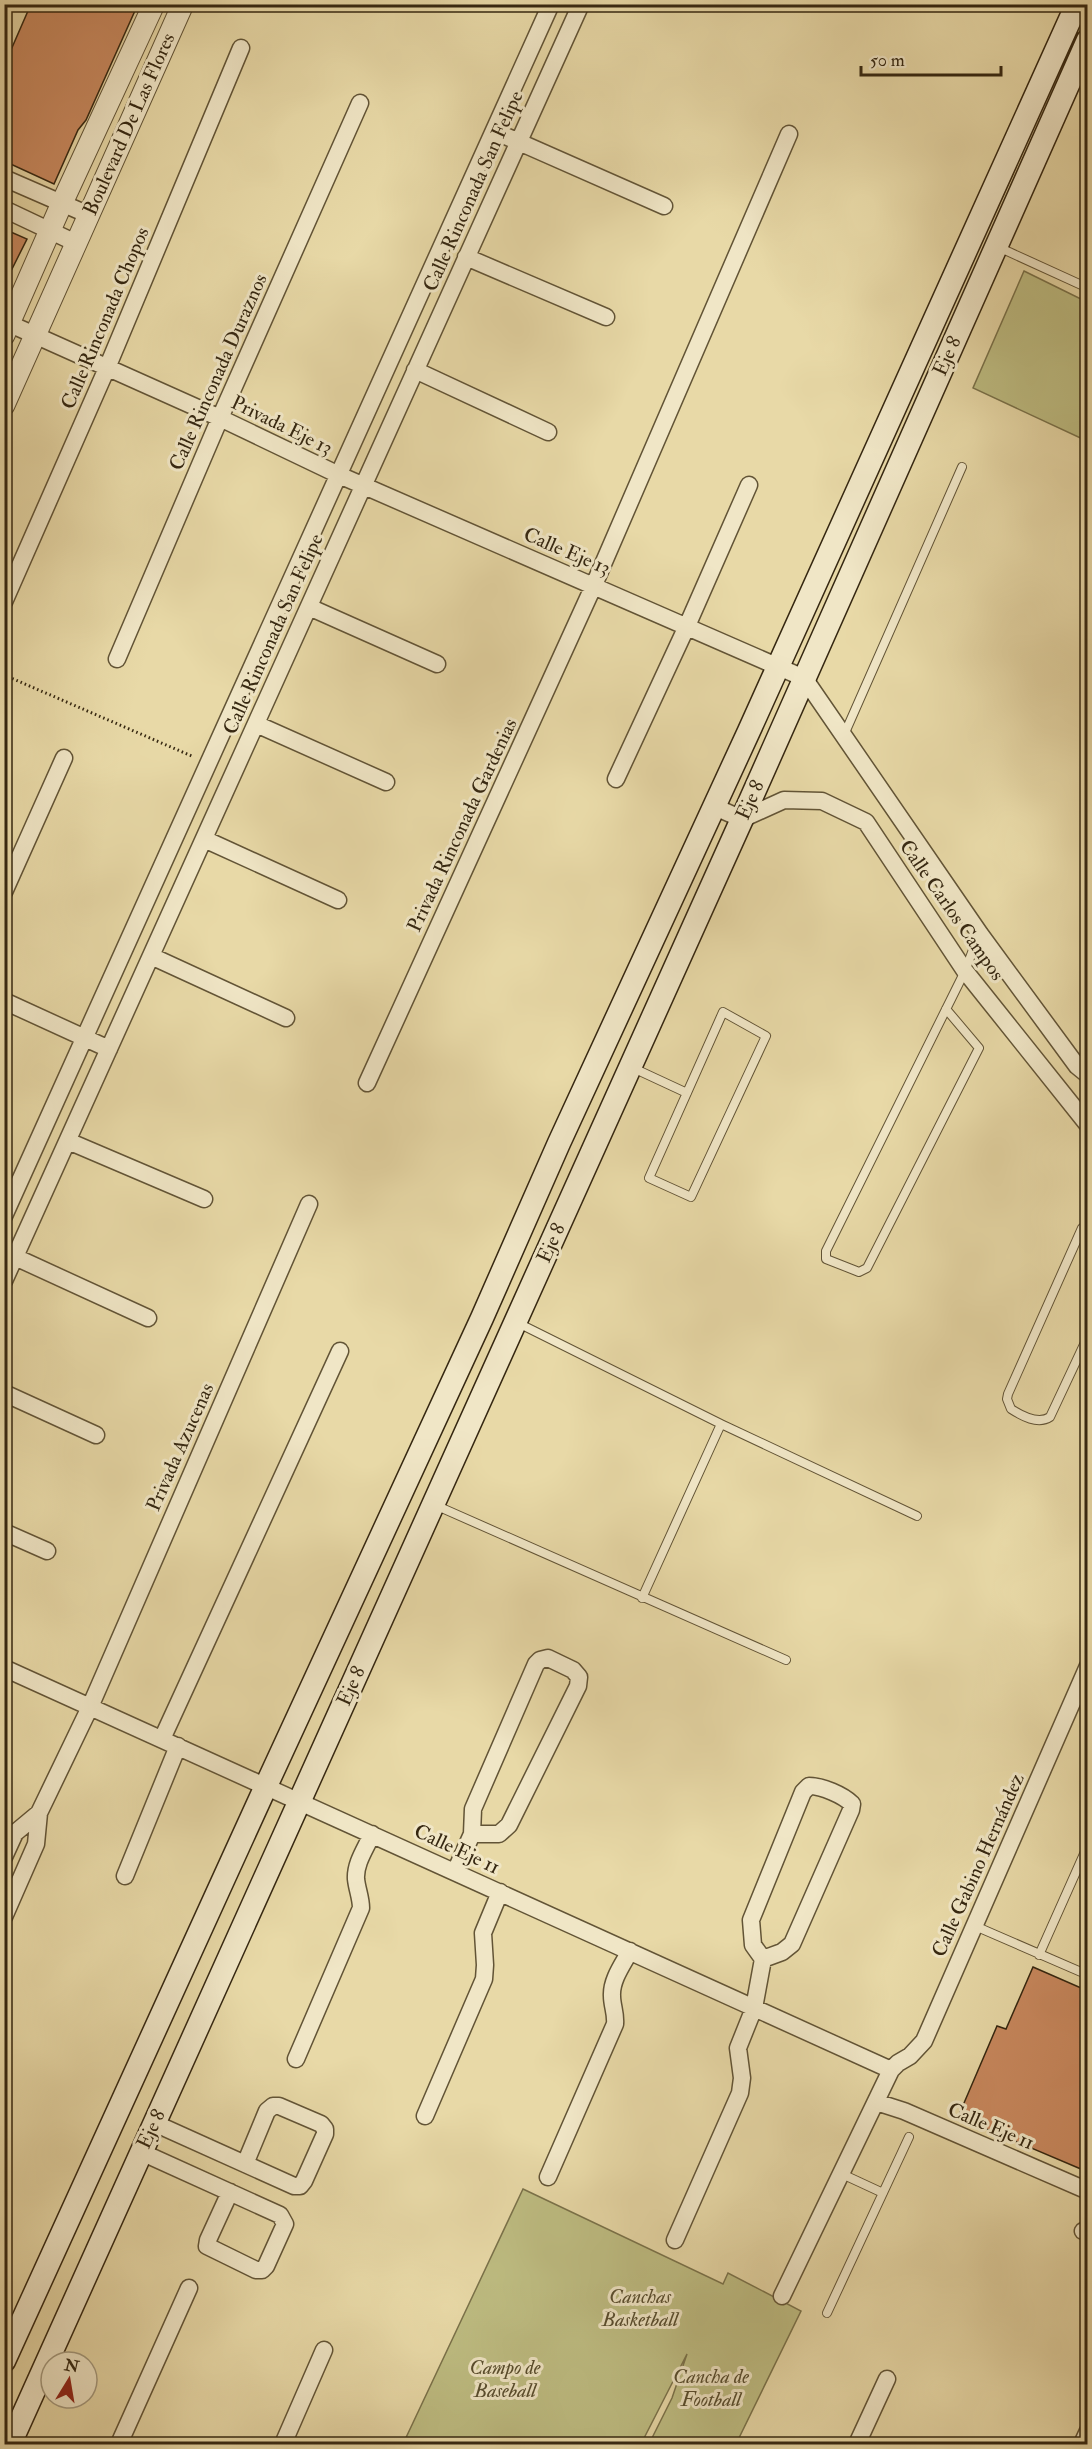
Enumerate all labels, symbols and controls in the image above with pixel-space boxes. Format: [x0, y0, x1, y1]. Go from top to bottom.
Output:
street label: Boulevard De Las Flores [77, 29, 181, 219]
scale bar [861, 39, 1000, 77]
text: 50 m [870, 49, 905, 72]
street label: Calle Rinconada San Felipe [417, 87, 529, 296]
street label: Calle Rinconada Chopos [55, 223, 156, 413]
street label: Calle Rinconada Duraznos [163, 270, 273, 474]
street label: Eje 8 [927, 332, 967, 380]
street label: Privada Eje 13 [227, 390, 337, 460]
street label: Calle Eje 13 [520, 522, 614, 580]
street label: Calle Rinconada San Felipe [217, 530, 329, 739]
street label: Privada Rinconada Gardenias [401, 714, 523, 936]
street label: Eje 8 [730, 776, 770, 824]
street label: Calle Carlos Campos [893, 835, 1010, 986]
street label: Eje 8 [531, 1219, 571, 1267]
street label: Privada Azucenas [141, 1379, 220, 1515]
street label: Eje 8 [331, 1662, 371, 1710]
street label: Calle Gabino Hernández [926, 1769, 1030, 1961]
street label: Calle Eje 11 [410, 1818, 504, 1880]
street label: Calle Eje 11 [944, 2097, 1038, 2155]
street label: Eje 8 [131, 2105, 171, 2153]
park label: Canchas Basketball [601, 2284, 680, 2332]
north arrow [39, 2350, 99, 2410]
text: N [62, 2355, 81, 2378]
park label: Campo de Baseball [469, 2355, 541, 2403]
park label: Cancha de Football [673, 2364, 749, 2412]

